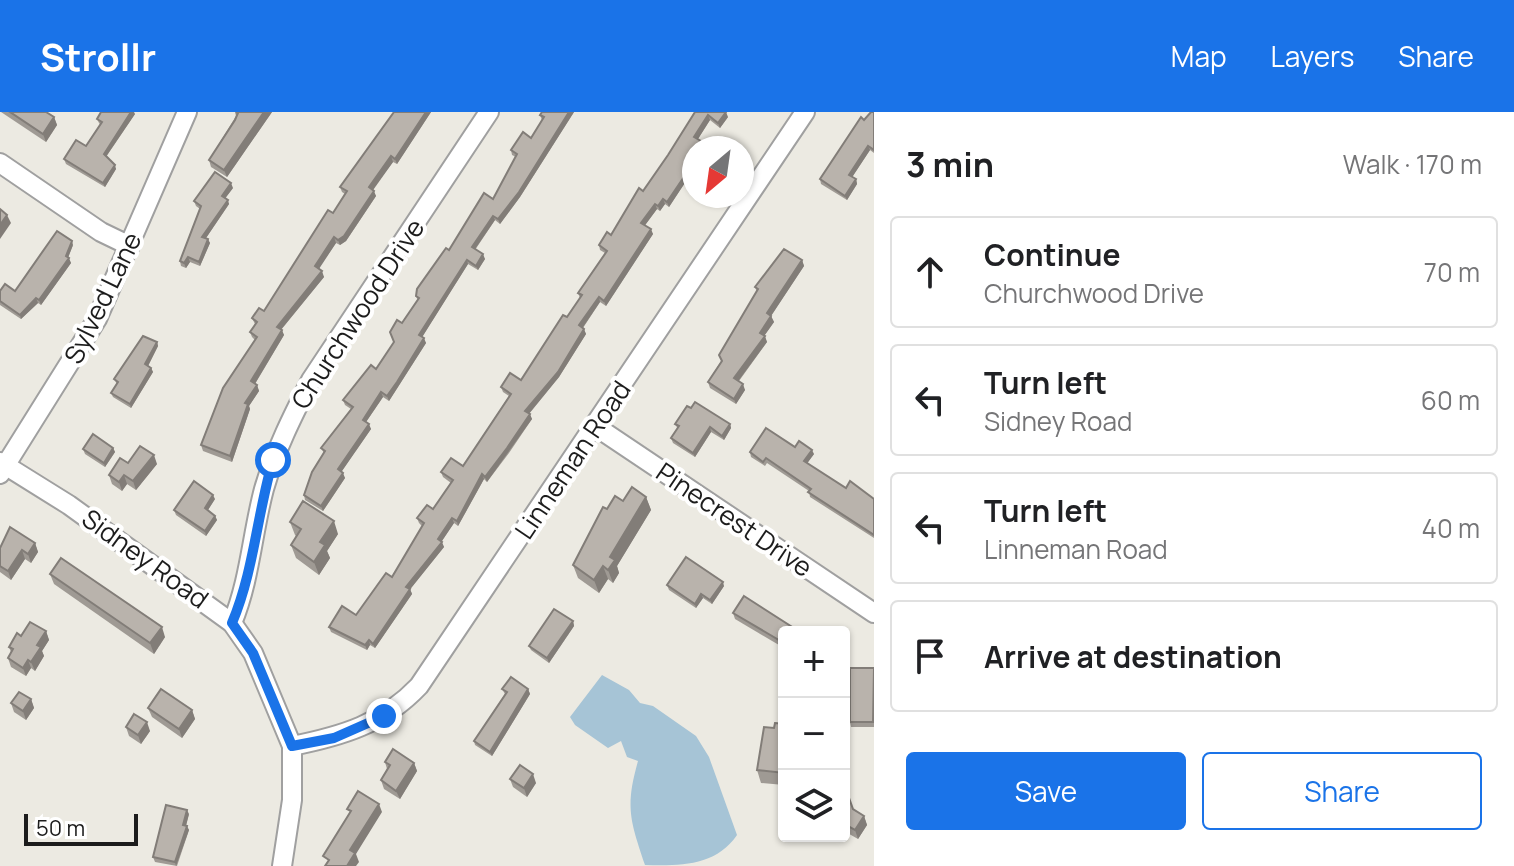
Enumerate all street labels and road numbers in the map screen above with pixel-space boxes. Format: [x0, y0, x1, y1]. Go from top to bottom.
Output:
street label: Churchwood Drive [282, 211, 432, 416]
street label: Sylved Lane [55, 226, 149, 369]
street label: Linneman Road [506, 373, 638, 546]
street label: Pinecrest Drive [649, 454, 820, 585]
street label: Sidney Road [75, 500, 216, 616]

